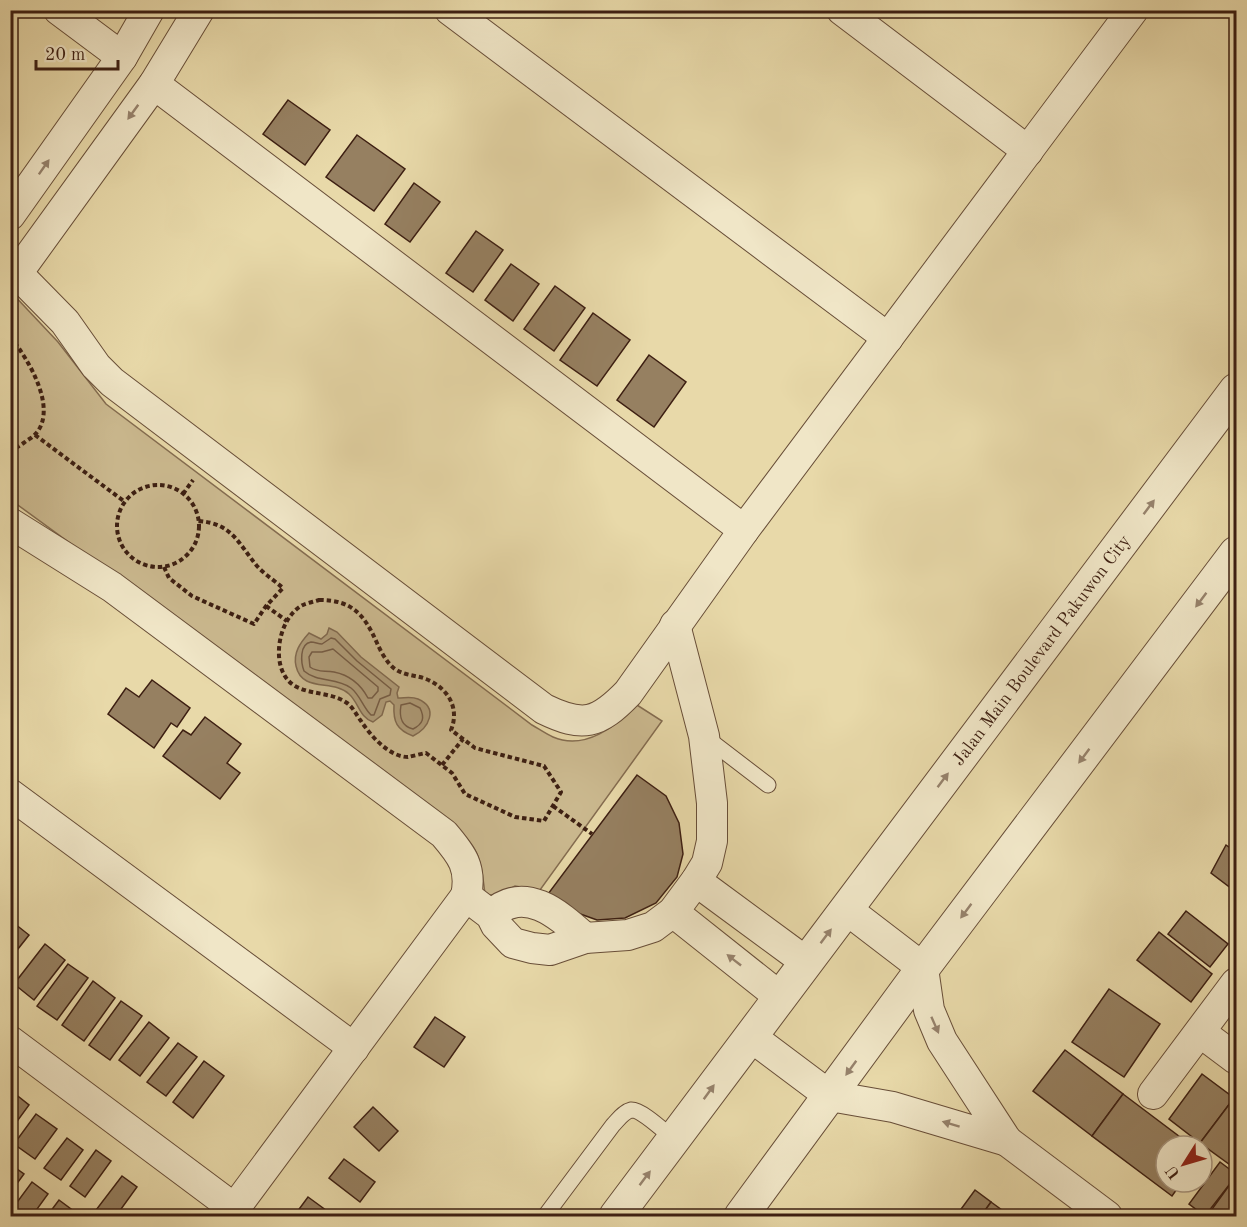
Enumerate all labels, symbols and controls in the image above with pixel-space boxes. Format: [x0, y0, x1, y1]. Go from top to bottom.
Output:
scale bar [36, 33, 118, 71]
text: 20 m [45, 46, 85, 64]
one-way arrow [127, 104, 139, 120]
one-way arrow [38, 159, 49, 175]
one-way arrow [1143, 499, 1155, 515]
street label: Jalan Main Boulevard Pakuwon City [949, 532, 1135, 769]
one-way arrow [1195, 592, 1208, 608]
one-way arrow [1078, 747, 1090, 763]
one-way arrow [937, 773, 949, 788]
one-way arrow [961, 904, 973, 919]
one-way arrow [819, 928, 832, 944]
one-way arrow [726, 954, 742, 967]
one-way arrow [931, 1017, 940, 1034]
one-way arrow [845, 1061, 857, 1076]
one-way arrow [703, 1084, 715, 1100]
one-way arrow [942, 1119, 960, 1129]
north arrow [1154, 1134, 1214, 1194]
text: U [1163, 1162, 1184, 1182]
one-way arrow [639, 1170, 651, 1186]

